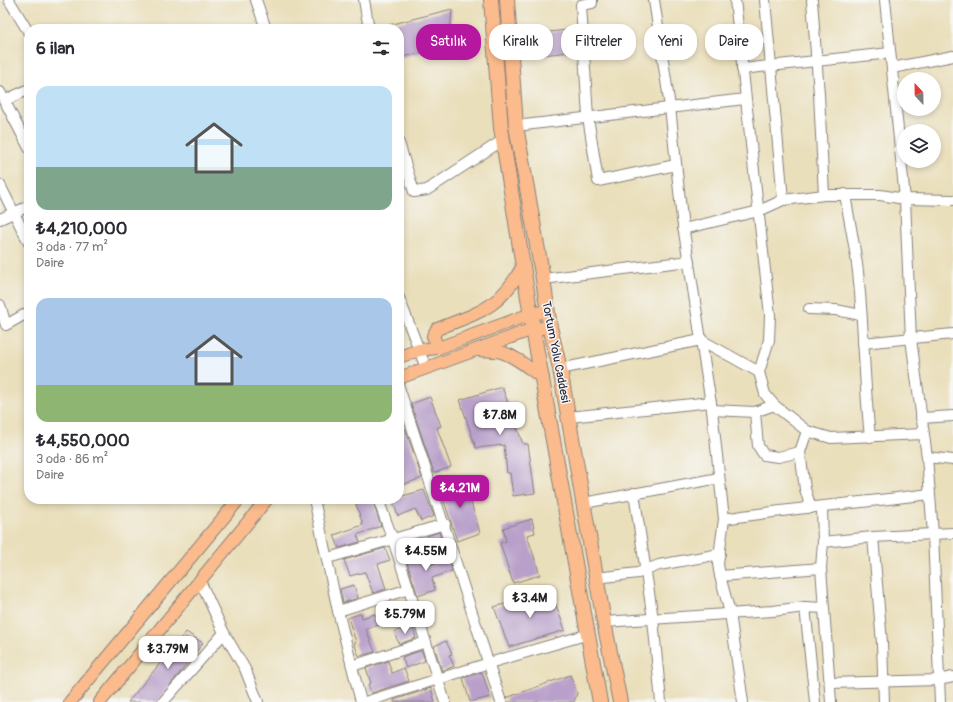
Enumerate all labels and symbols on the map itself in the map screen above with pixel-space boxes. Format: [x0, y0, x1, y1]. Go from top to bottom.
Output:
north arrow [897, 72, 941, 116]
street label: Tortum Yolu Caddesi [538, 300, 573, 404]
pin: ₺7.8M [472, 402, 528, 436]
pin: ₺4.21M [427, 475, 493, 509]
pin: ₺4.55M [393, 538, 459, 572]
pin: ₺3.4M [502, 585, 558, 619]
pin: ₺5.79M [372, 601, 438, 635]
pin: ₺3.79M [135, 636, 201, 670]

